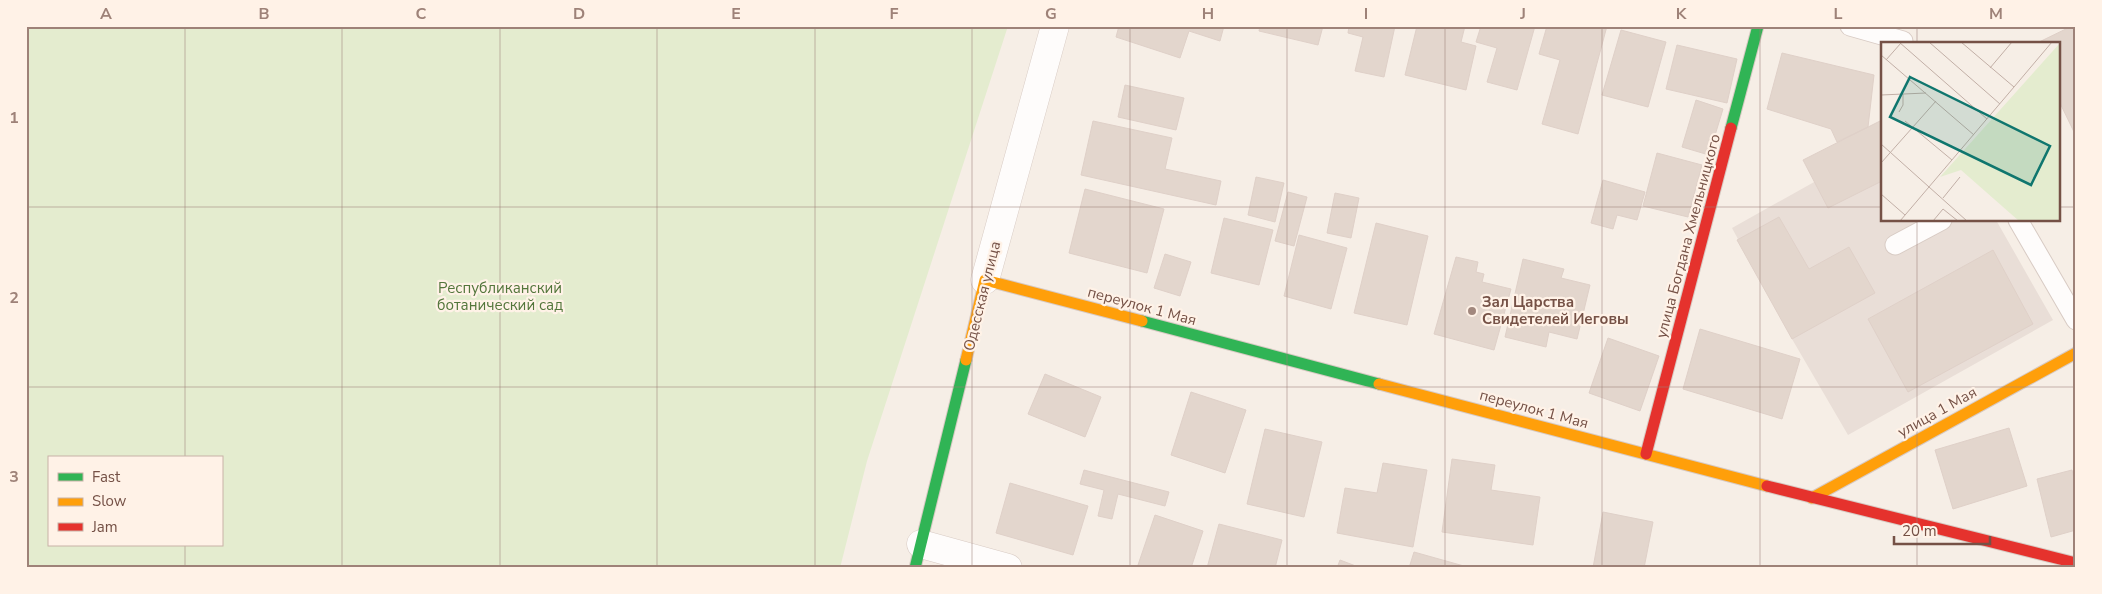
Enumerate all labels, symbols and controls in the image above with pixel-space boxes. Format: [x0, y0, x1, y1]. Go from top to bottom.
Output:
text: A [100, 3, 112, 25]
text: B [258, 3, 270, 25]
text: C [416, 3, 427, 25]
text: D [573, 3, 585, 25]
text: E [731, 3, 741, 25]
text: F [890, 3, 899, 25]
text: G [1045, 3, 1057, 25]
text: H [1202, 3, 1214, 25]
text: I [1364, 3, 1368, 25]
text: J [1519, 3, 1526, 25]
text: K [1676, 3, 1688, 25]
text: L [1834, 3, 1843, 25]
text: M [1989, 3, 2003, 25]
inset map [1881, 42, 2060, 221]
text: 1 [9, 107, 19, 129]
street label: улица Богдана Хмельницкого [1651, 132, 1725, 340]
street label: Одесская улица [959, 239, 1005, 353]
park label: Республиканский ботанический сад [437, 278, 563, 315]
street label: переулок 1 Мая [1085, 282, 1199, 330]
text: 2 [9, 287, 19, 309]
place label: Зал Царства Свидетелей Иеговы [1482, 292, 1629, 329]
marker: Зал Царства Свидетелей Иеговы [1466, 305, 1478, 317]
street label: улица 1 Мая [1894, 382, 1980, 442]
street label: переулок 1 Мая [1477, 385, 1591, 433]
legend [48, 456, 222, 546]
text: 3 [9, 466, 19, 488]
text: Fast [92, 467, 121, 487]
text: Slow [92, 491, 127, 511]
scale bar [1894, 514, 1991, 546]
text: Jam [91, 517, 118, 537]
text: 20 m [1902, 521, 1937, 541]

